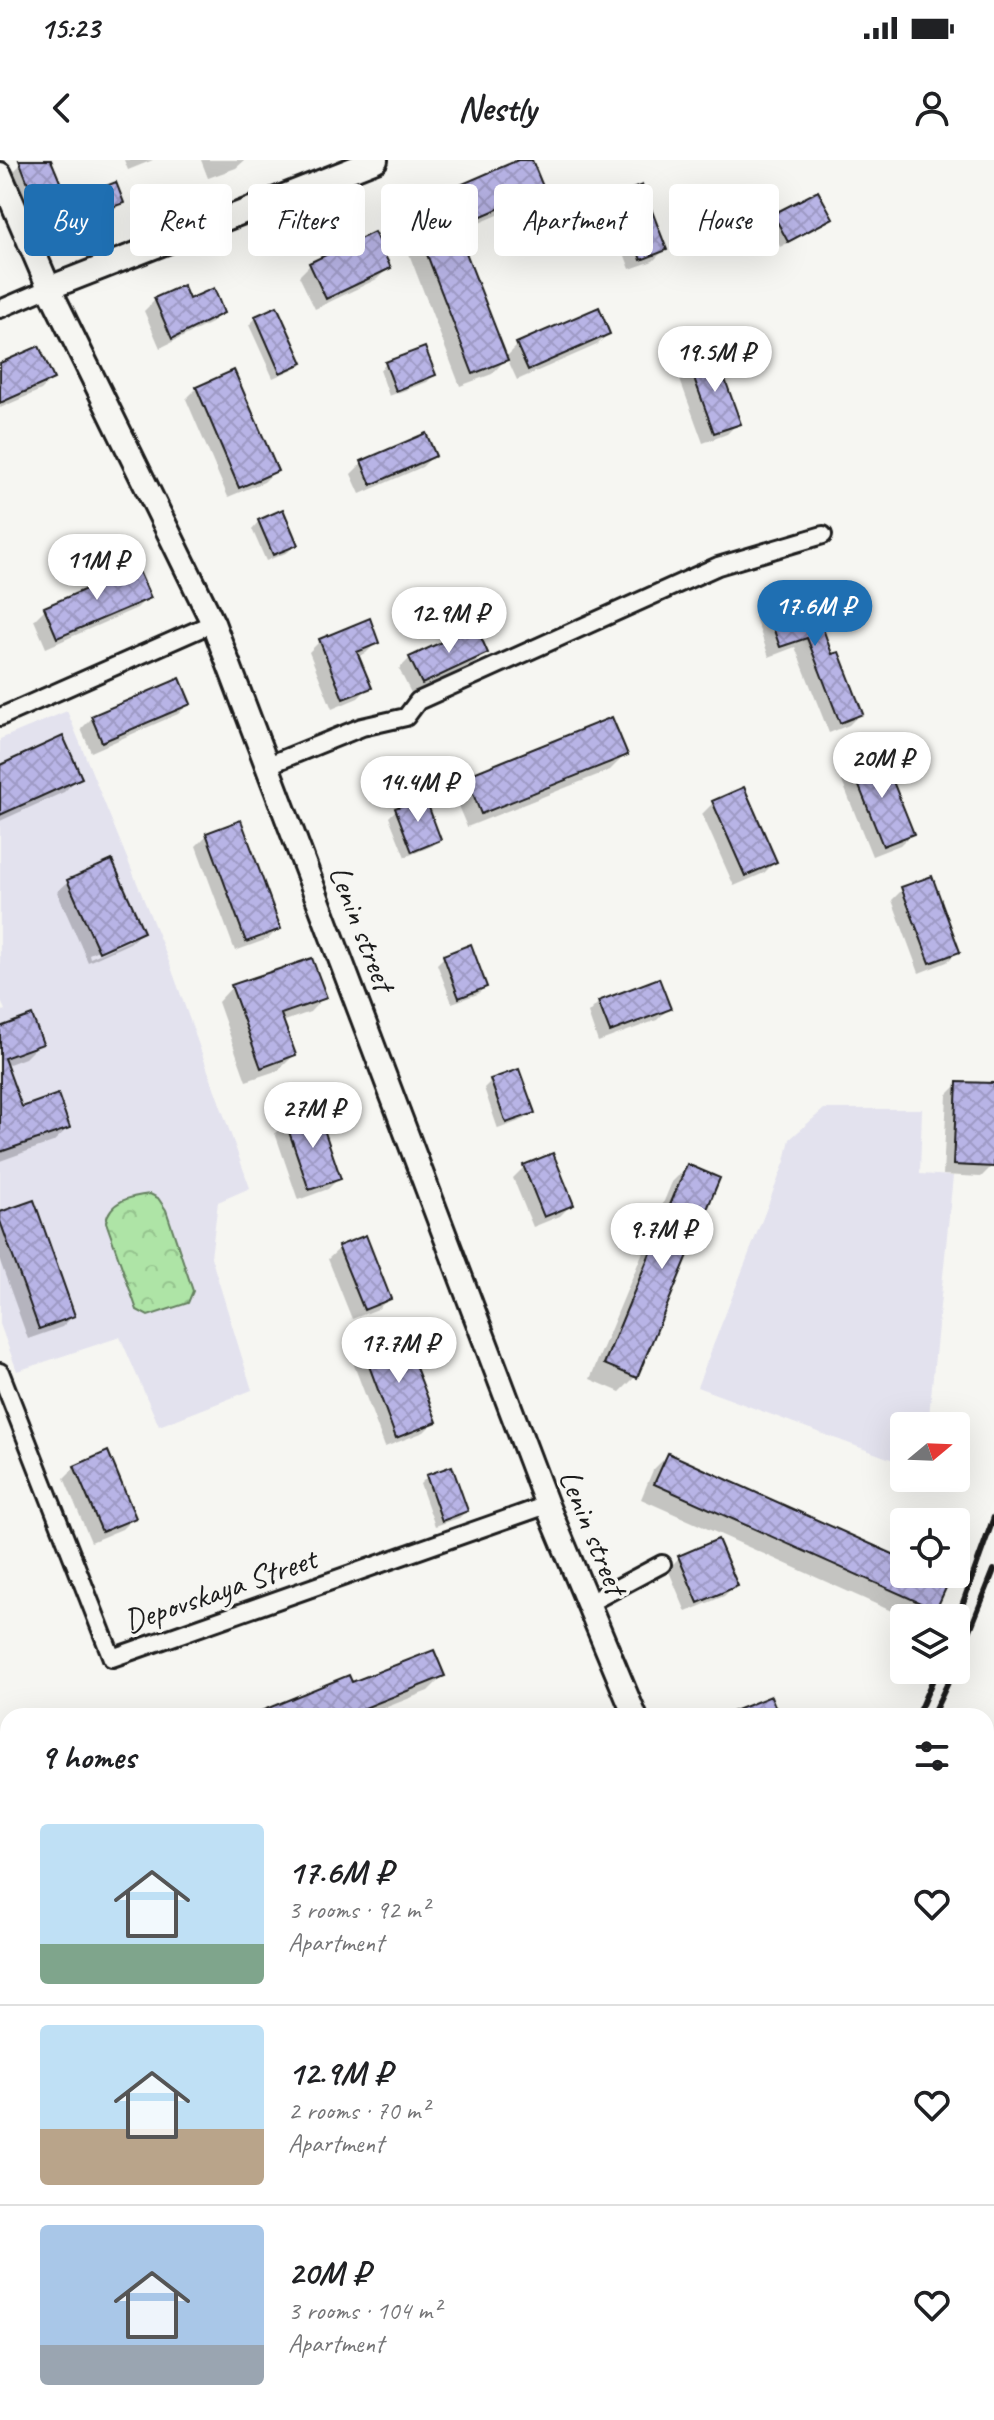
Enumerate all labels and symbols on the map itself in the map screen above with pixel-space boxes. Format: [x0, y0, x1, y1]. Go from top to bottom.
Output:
pin: 19.5M ₽ [641, 326, 789, 394]
pin: 11M ₽ [41, 534, 153, 602]
pin: 17.6M ₽ [741, 580, 889, 648]
pin: 12.9M ₽ [375, 587, 523, 655]
pin: 20M ₽ [826, 732, 938, 800]
pin: 14.4M ₽ [344, 756, 492, 824]
street label: Lenin street [319, 860, 406, 1001]
pin: 27M ₽ [257, 1082, 369, 1150]
pin: 9.7M ₽ [597, 1203, 727, 1271]
pin: 17.7M ₽ [325, 1317, 473, 1385]
north arrow [890, 1412, 970, 1492]
street label: Lenin street [549, 1464, 638, 1604]
street label: Depovskaya Street [118, 1537, 325, 1642]

